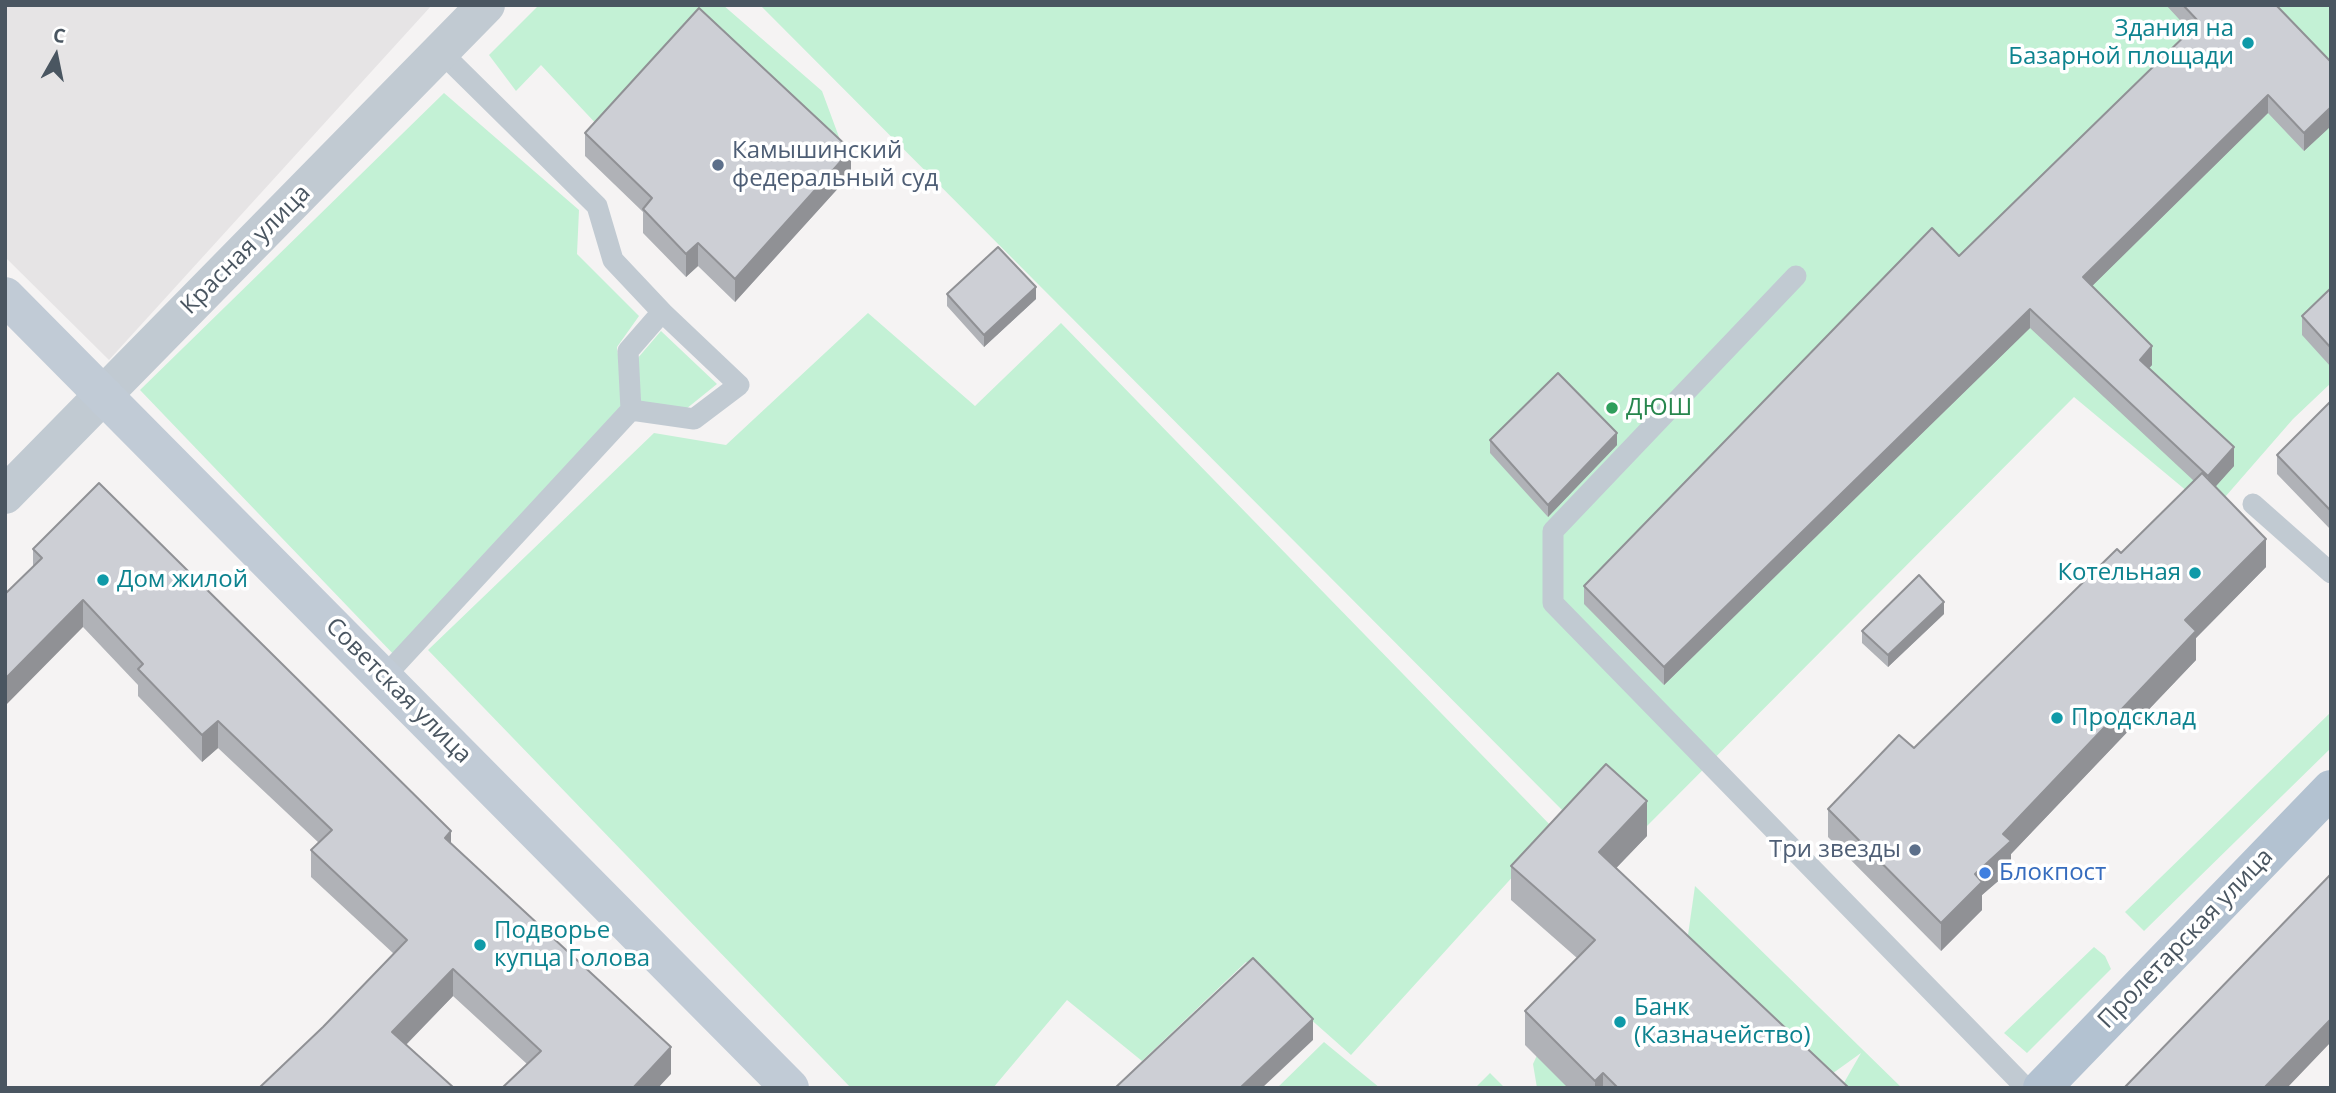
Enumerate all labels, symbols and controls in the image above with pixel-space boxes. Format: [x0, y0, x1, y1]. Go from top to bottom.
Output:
place label: Здания на Базарной площади [2008, 15, 2234, 71]
north arrow [21, 21, 91, 91]
text: С [51, 21, 67, 49]
marker: Здания на Базарной площади [2240, 35, 2256, 51]
place label: Камышинский федеральный суд [732, 137, 938, 193]
marker: Камышинский федеральный суд [710, 157, 726, 173]
street label: Красная улица [175, 179, 317, 321]
place label: ДЮШ [1626, 394, 1692, 422]
marker: ДЮШ [1604, 400, 1620, 416]
place label: Котельная [2057, 559, 2181, 587]
marker: Котельная [2187, 565, 2203, 581]
place label: Дом жилой [117, 566, 248, 594]
marker: Дом жилой [95, 572, 111, 588]
street label: Советская улица [319, 612, 477, 770]
place label: Продсклад [2071, 704, 2196, 732]
marker: Продсклад [2049, 710, 2065, 726]
place label: Три звезды [1769, 836, 1901, 864]
marker: Три звезды [1907, 842, 1923, 858]
street label: Пролетарская улица [2093, 843, 2279, 1035]
place label: Блокпост [1999, 859, 2106, 887]
marker: Блокпост [1977, 865, 1993, 881]
place label: Подворье купца Голова [494, 917, 650, 973]
marker: Подворье купца Голова [472, 937, 488, 953]
place label: Банк (Казначейство) [1634, 994, 1811, 1050]
marker: Банк (Казначейство) [1612, 1014, 1628, 1030]

